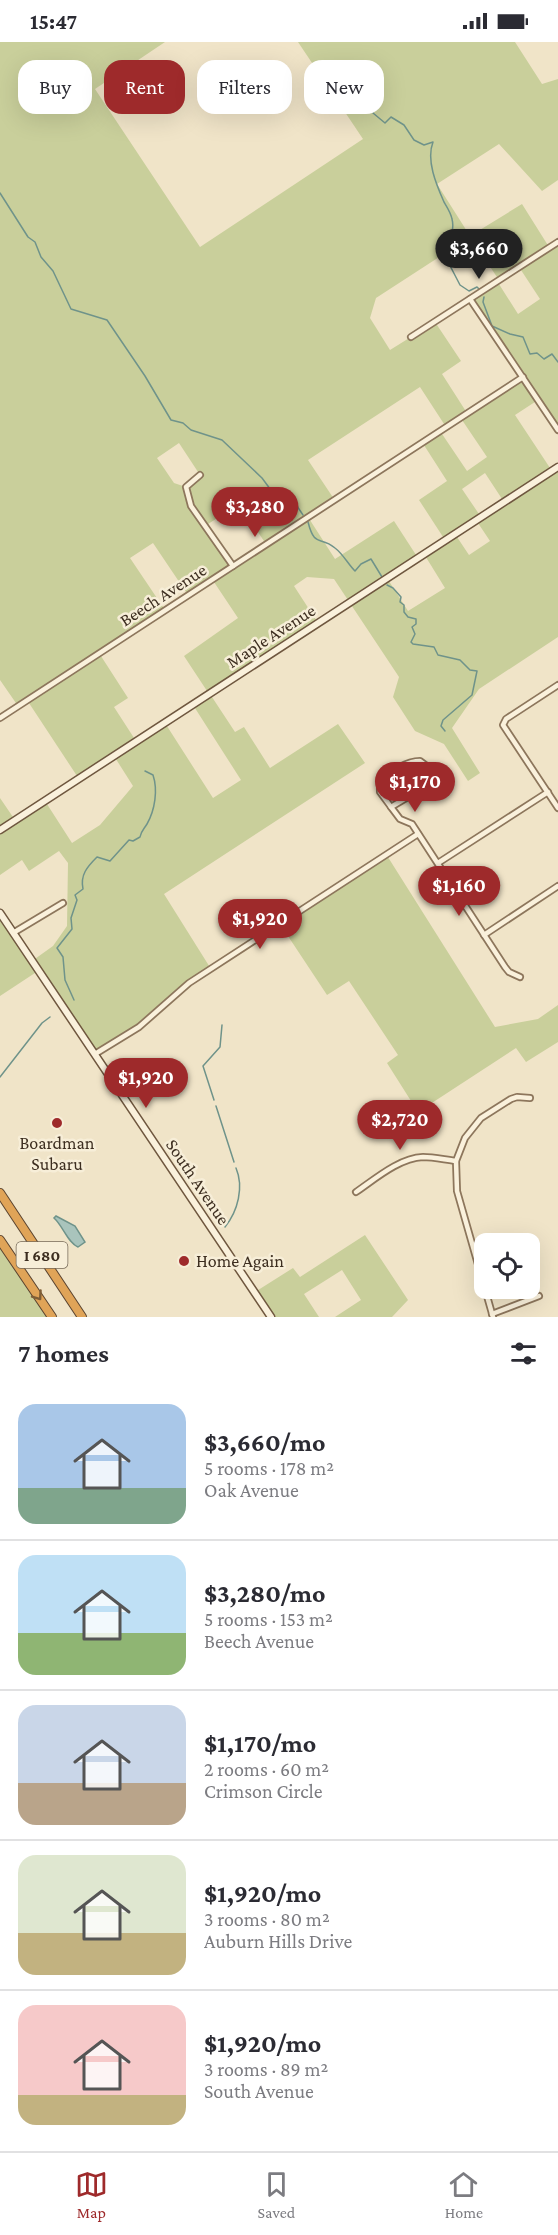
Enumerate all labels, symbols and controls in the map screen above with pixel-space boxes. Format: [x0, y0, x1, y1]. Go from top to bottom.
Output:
text: 15:47 [30, 9, 77, 34]
chip: Buy [18, 60, 92, 114]
chip: Rent [104, 60, 185, 114]
chip: Filters [197, 60, 292, 114]
chip: New [304, 60, 384, 114]
pin: $3,660 [430, 229, 528, 280]
text: $3,660 [449, 237, 509, 259]
pin: $3,280 [206, 487, 304, 538]
text: $3,280 [225, 495, 285, 517]
street label: Beech Avenue [116, 560, 210, 630]
street label: Maple Avenue [223, 600, 319, 672]
pin: $1,170 [366, 762, 464, 813]
text: $1,170 [389, 770, 441, 792]
pin: $1,160 [410, 866, 508, 917]
text: $1,160 [432, 874, 486, 896]
pin: $1,920 [211, 899, 309, 950]
text: $1,920 [232, 907, 288, 929]
pin: $1,920 [97, 1058, 195, 1109]
text: $1,920 [118, 1066, 174, 1088]
pin: $2,720 [351, 1100, 449, 1151]
text: $2,720 [371, 1108, 429, 1130]
marker: Boardman Subaru [50, 1116, 64, 1130]
place label: Boardman Subaru [19, 1133, 95, 1174]
street label: South Avenue [162, 1135, 234, 1229]
map controls [474, 1233, 540, 1299]
button: locate [474, 1233, 540, 1299]
road number: I 680 [16, 1242, 68, 1268]
place label: Home Again [196, 1251, 284, 1271]
marker: Home Again [177, 1254, 191, 1268]
one-way arrow [31, 1289, 42, 1300]
icon: filters [507, 1337, 540, 1370]
text: 7 homes [18, 1339, 109, 1368]
icon: home [66, 1428, 138, 1500]
text: $3,660/mo [204, 1428, 325, 1457]
text: 5 rooms · 178 m² [204, 1457, 334, 1479]
text: Oak Avenue [204, 1479, 299, 1501]
icon: home [66, 1579, 138, 1651]
text: $3,280/mo [204, 1579, 326, 1608]
text: 5 rooms · 153 m² [204, 1608, 333, 1630]
text: Beech Avenue [204, 1630, 314, 1652]
icon: home [66, 1729, 138, 1801]
text: $1,170/mo [204, 1729, 316, 1758]
text: 2 rooms · 60 m² [204, 1758, 329, 1780]
text: Crimson Circle [204, 1780, 322, 1802]
icon: home [66, 1879, 138, 1951]
text: $1,920/mo [204, 1879, 321, 1908]
text: 3 rooms · 80 m² [204, 1908, 330, 1930]
text: Auburn Hills Drive [204, 1930, 352, 1952]
icon: home [66, 2029, 138, 2101]
text: $1,920/mo [204, 2029, 321, 2058]
text: 3 rooms · 89 m² [204, 2058, 328, 2080]
text: South Avenue [204, 2080, 314, 2102]
tab: Map [75, 2168, 108, 2221]
tab: Saved [258, 2168, 295, 2221]
tab: Home [445, 2168, 483, 2221]

